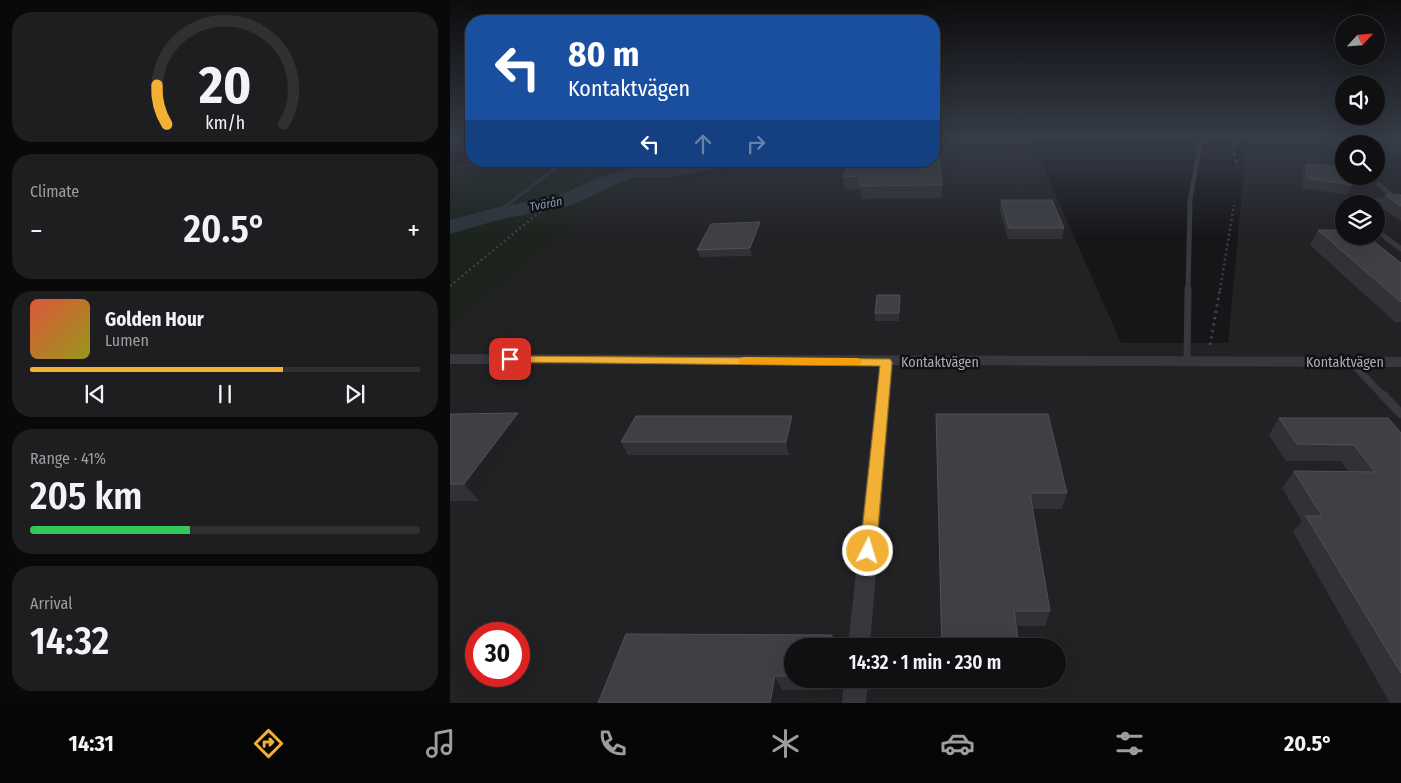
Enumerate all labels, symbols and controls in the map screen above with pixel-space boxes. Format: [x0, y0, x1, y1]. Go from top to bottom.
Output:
north arrow [1335, 15, 1385, 65]
map controls [1335, 15, 1385, 245]
text: 80 m [568, 33, 640, 75]
icon: left [485, 35, 550, 100]
text: 20 [198, 54, 251, 117]
text: Kontaktvägen [568, 75, 690, 102]
button: sound [1335, 75, 1385, 125]
text: km/h [205, 112, 245, 134]
icon: left [636, 130, 664, 158]
icon: ahead [689, 130, 717, 158]
icon: right [742, 130, 770, 158]
button: search [1335, 135, 1385, 185]
text: Climate [30, 182, 79, 201]
water label: Tvärån [529, 194, 563, 214]
button: layers [1335, 195, 1385, 245]
text: 20.5° [184, 206, 266, 252]
text: − [30, 214, 43, 247]
text: + [407, 214, 420, 247]
text: Golden Hour [105, 308, 204, 331]
text: Lumen [105, 331, 149, 350]
pin [489, 338, 531, 380]
icon: arrive [496, 345, 524, 373]
street label: Kontaktvägen [901, 354, 979, 371]
street label: Kontaktvägen [1306, 354, 1384, 371]
icon: previous [81, 380, 109, 408]
icon: pause [211, 380, 239, 408]
icon: next [341, 380, 369, 408]
text: Range · 41% [30, 449, 106, 468]
text: 205 km [30, 473, 142, 519]
position arrow [841, 524, 893, 576]
text: Arrival [30, 594, 72, 613]
text: 14:32 [30, 618, 109, 664]
speed limit sign: 30 [465, 622, 530, 687]
text: 14:32 · 1 min · 230 m [849, 651, 1001, 674]
icon: directions [251, 726, 286, 761]
icon: music [423, 726, 458, 761]
icon: phone [595, 726, 630, 761]
icon: climate [768, 726, 803, 761]
icon: car [940, 726, 975, 761]
icon: filters [1112, 726, 1147, 761]
text: 14:31 [69, 730, 114, 757]
text: 20.5° [1284, 730, 1332, 757]

